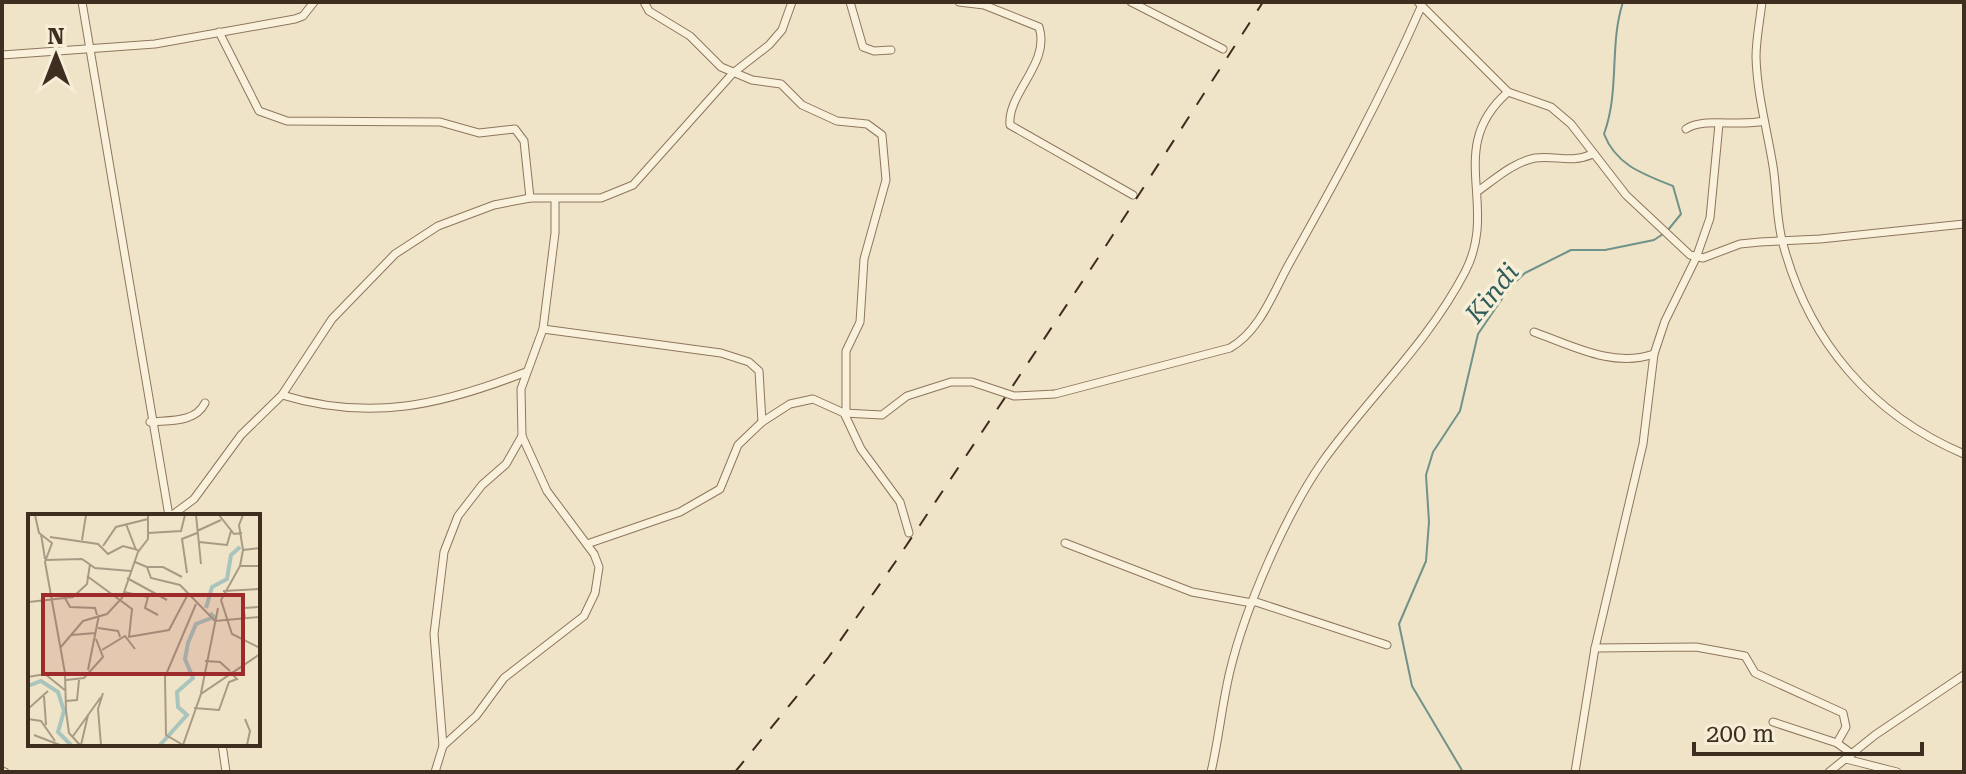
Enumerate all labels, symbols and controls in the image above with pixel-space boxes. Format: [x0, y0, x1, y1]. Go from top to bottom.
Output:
north arrow [16, 16, 96, 96]
text: N [48, 24, 65, 49]
water label: Kindi [1459, 257, 1525, 329]
inset map [28, 514, 260, 746]
scale bar [1694, 706, 1922, 756]
text: 200 m [1706, 720, 1774, 748]

